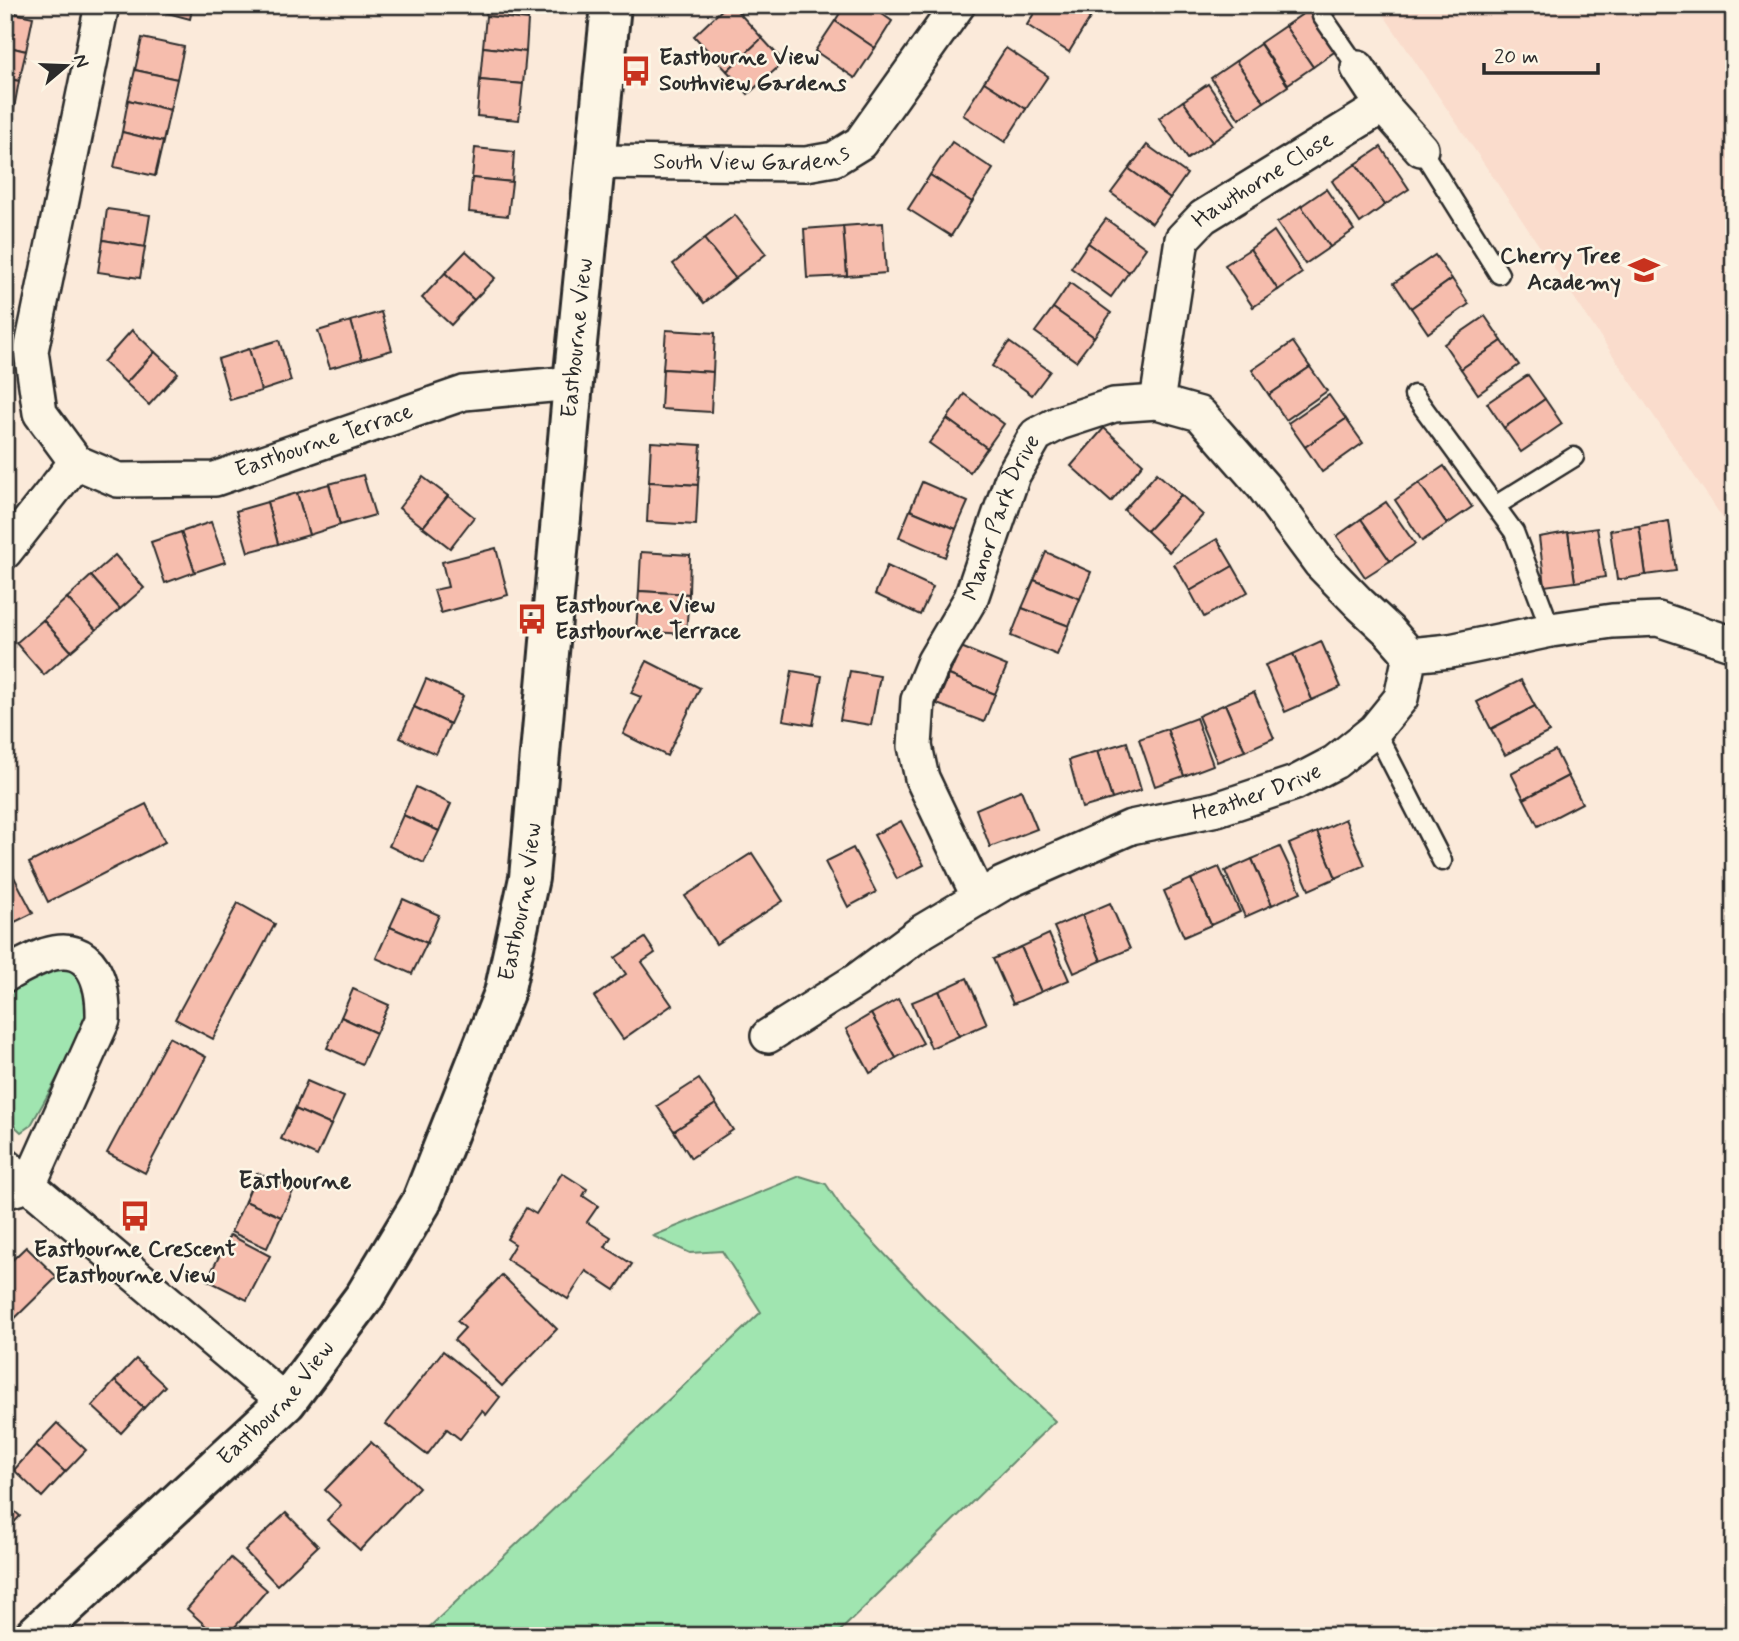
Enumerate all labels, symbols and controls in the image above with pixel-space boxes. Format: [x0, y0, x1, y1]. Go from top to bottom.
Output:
north arrow [32, 32, 102, 102]
scale bar [1484, 32, 1597, 76]
place label: Eastbourne View Southview Gardens [659, 43, 847, 99]
text: 20 m [1494, 43, 1539, 71]
text: N [67, 51, 95, 71]
bus stop icon: Eastbourne View Southview Gardens [619, 54, 653, 88]
street label: Hawthorne Close [1185, 125, 1339, 234]
street label: South View Gardens [653, 138, 856, 179]
place label: Cherry Tree Academy [1500, 242, 1621, 298]
school or university icon: Cherry Tree Academy [1627, 253, 1661, 287]
street label: Eastbourne View [555, 257, 600, 419]
street label: Eastbourne Terrace [232, 397, 417, 486]
street label: Manor Park Drive [956, 429, 1048, 605]
place label: Eastbourne View Eastbourne Terrace [555, 591, 741, 647]
bus stop icon: Eastbourne View Eastbourne Terrace [515, 602, 549, 636]
street label: Heather Drive [1189, 756, 1327, 829]
street label: Eastbourne View [492, 822, 549, 984]
district label: Eastbourne [239, 1166, 352, 1197]
bus stop icon: Eastbourne Crescent Eastbourne View [118, 1199, 152, 1233]
place label: Eastbourne Crescent Eastbourne View [34, 1235, 236, 1291]
street label: Eastbourne View [211, 1335, 341, 1473]

